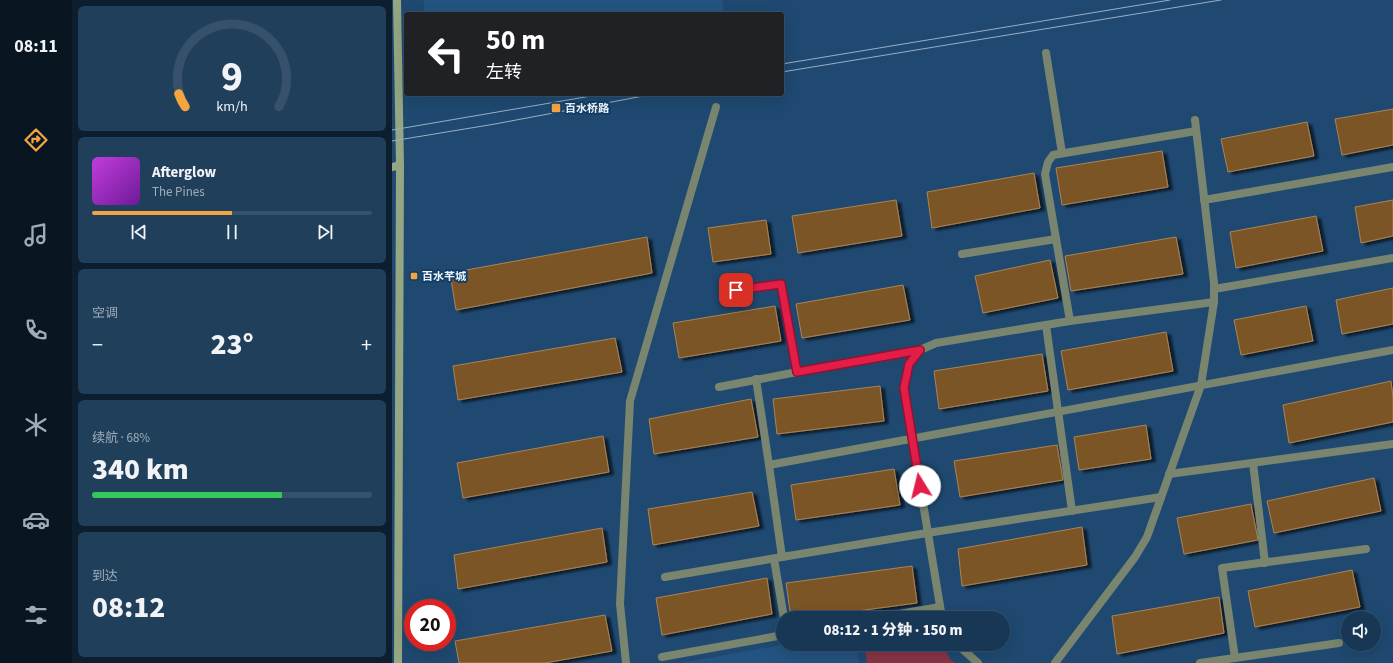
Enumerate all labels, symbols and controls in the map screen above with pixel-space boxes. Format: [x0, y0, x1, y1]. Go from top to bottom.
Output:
text: 50 m [486, 20, 545, 60]
icon: left [420, 28, 472, 80]
text: 08:11 [14, 34, 58, 59]
text: 9 [221, 47, 243, 107]
text: 左转 [486, 60, 522, 85]
text: km/h [216, 95, 248, 116]
place label: 百水桥路 [565, 101, 610, 116]
marker: 百水桥路 [550, 102, 562, 114]
icon: directions [22, 126, 50, 154]
text: Afterglow [152, 162, 216, 183]
text: The Pines [152, 183, 205, 201]
icon: music [22, 221, 50, 249]
icon: previous [128, 221, 150, 243]
icon: pause [221, 221, 243, 243]
icon: next [314, 221, 336, 243]
place label: 百水芊城 [422, 269, 467, 284]
marker: 百水芊城 [409, 271, 419, 281]
pin [719, 273, 753, 307]
icon: arrive [725, 279, 747, 301]
text: 空调 [92, 304, 118, 322]
icon: phone [22, 316, 50, 344]
text: 23° [210, 323, 254, 366]
text: − [92, 329, 103, 361]
text: + [361, 329, 372, 361]
icon: climate [22, 411, 50, 439]
text: 续航 · 68% [92, 429, 150, 447]
text: 340 km [92, 448, 189, 491]
position arrow [899, 465, 941, 507]
icon: car [22, 506, 50, 534]
text: 到达 [92, 567, 118, 585]
text: 08:12 [92, 586, 165, 629]
speed limit sign: 20 [404, 599, 456, 651]
icon: filters [22, 601, 50, 629]
map controls [1341, 611, 1381, 651]
button: sound [1341, 611, 1381, 651]
text: 08:12 · 1 分钟 · 150 m [824, 620, 962, 641]

